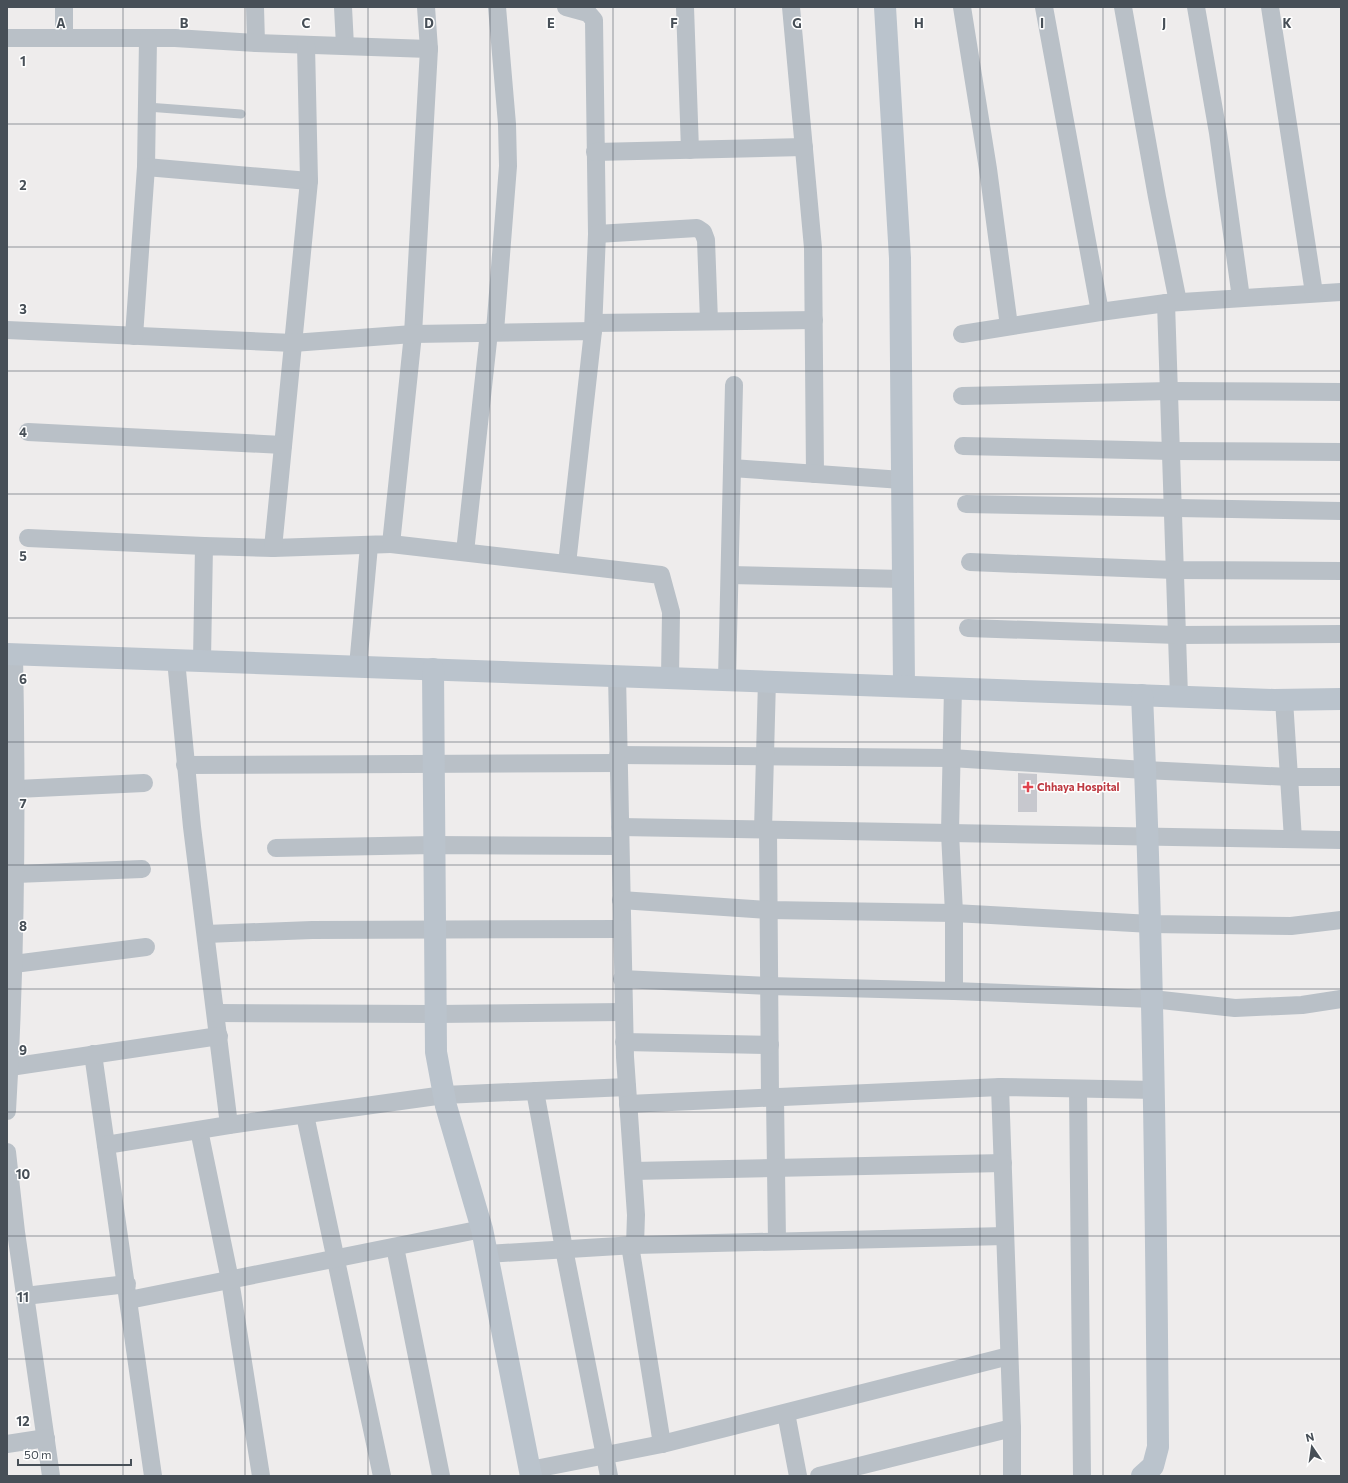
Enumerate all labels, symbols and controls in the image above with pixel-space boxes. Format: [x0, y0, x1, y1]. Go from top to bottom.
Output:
text: A [56, 15, 66, 31]
text: B [180, 15, 189, 31]
text: C [302, 15, 311, 31]
text: D [424, 15, 434, 31]
text: E [547, 15, 555, 31]
text: F [670, 15, 678, 31]
text: G [792, 15, 802, 31]
text: H [914, 15, 924, 31]
text: I [1040, 15, 1044, 31]
text: J [1162, 15, 1166, 31]
text: K [1282, 15, 1292, 31]
text: 1 [20, 53, 26, 69]
text: 2 [19, 177, 27, 193]
text: 3 [19, 301, 27, 317]
text: 4 [19, 424, 27, 440]
text: 5 [19, 548, 27, 564]
text: 6 [19, 671, 27, 687]
place label: Chhaya Hospital [1037, 780, 1120, 793]
marker: Chhaya Hospital [1022, 781, 1034, 793]
text: 7 [19, 795, 27, 811]
text: 8 [19, 918, 27, 934]
text: 9 [19, 1042, 27, 1058]
text: 10 [16, 1166, 31, 1182]
text: 11 [17, 1289, 29, 1305]
text: 12 [16, 1413, 30, 1429]
north arrow [1292, 1427, 1332, 1467]
text: N [1304, 1430, 1315, 1444]
scale bar [18, 1441, 131, 1467]
text: 50 m [24, 1447, 52, 1461]

